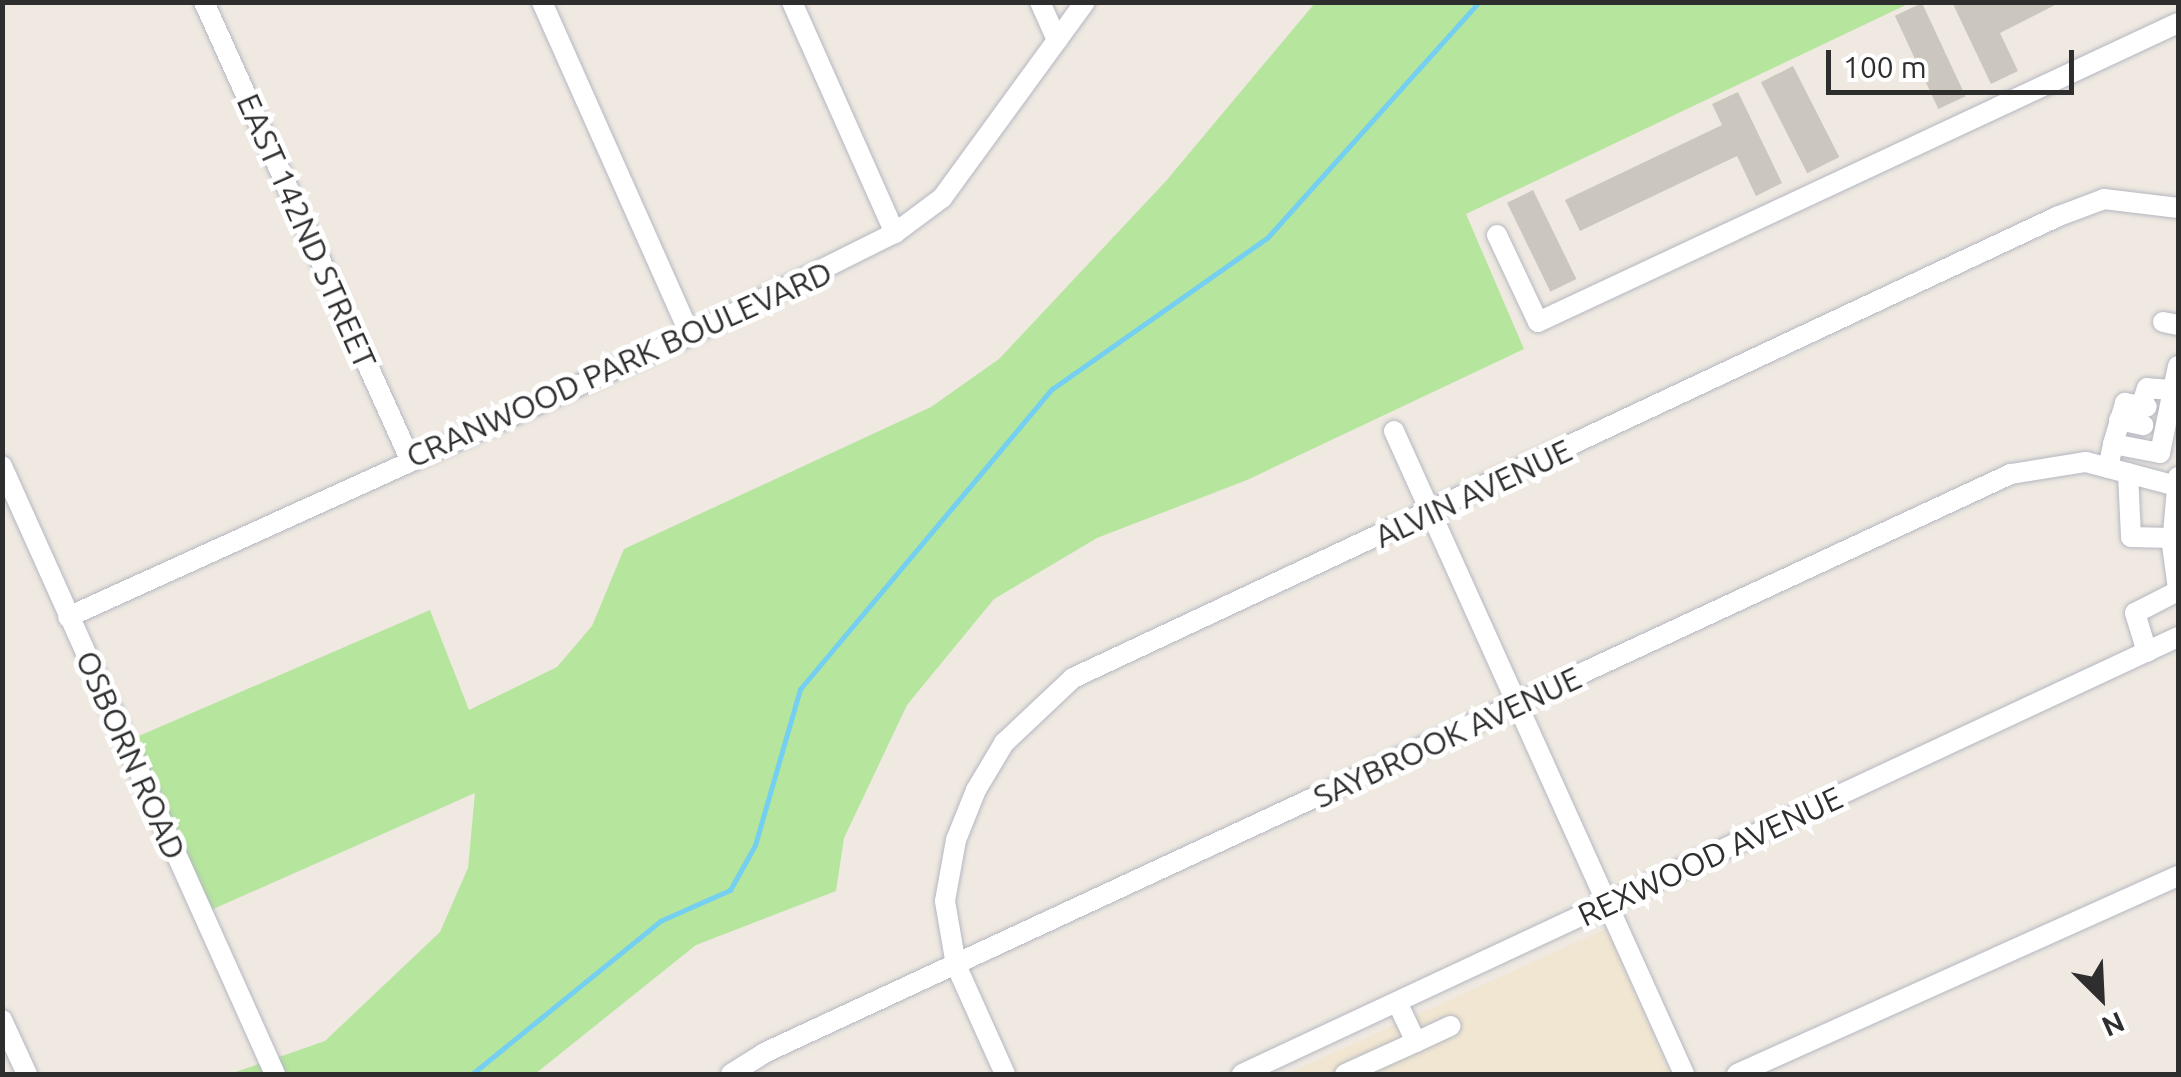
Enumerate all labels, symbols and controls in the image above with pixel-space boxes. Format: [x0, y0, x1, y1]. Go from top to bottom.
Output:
scale bar [1831, 30, 2078, 92]
text: 100 m [1843, 50, 1927, 84]
street label: EAST 142ND STREET [229, 88, 385, 374]
street label: CRANWOOD PARK BOULEVARD [400, 253, 838, 475]
street label: ALVIN AVENUE [1368, 431, 1578, 555]
street label: OSBORN ROAD [68, 645, 194, 865]
street label: SAYBROOK AVENUE [1307, 658, 1587, 816]
street label: REXWOOD AVENUE [1572, 778, 1848, 934]
north arrow [2051, 947, 2151, 1047]
text: N [2098, 1006, 2129, 1043]

